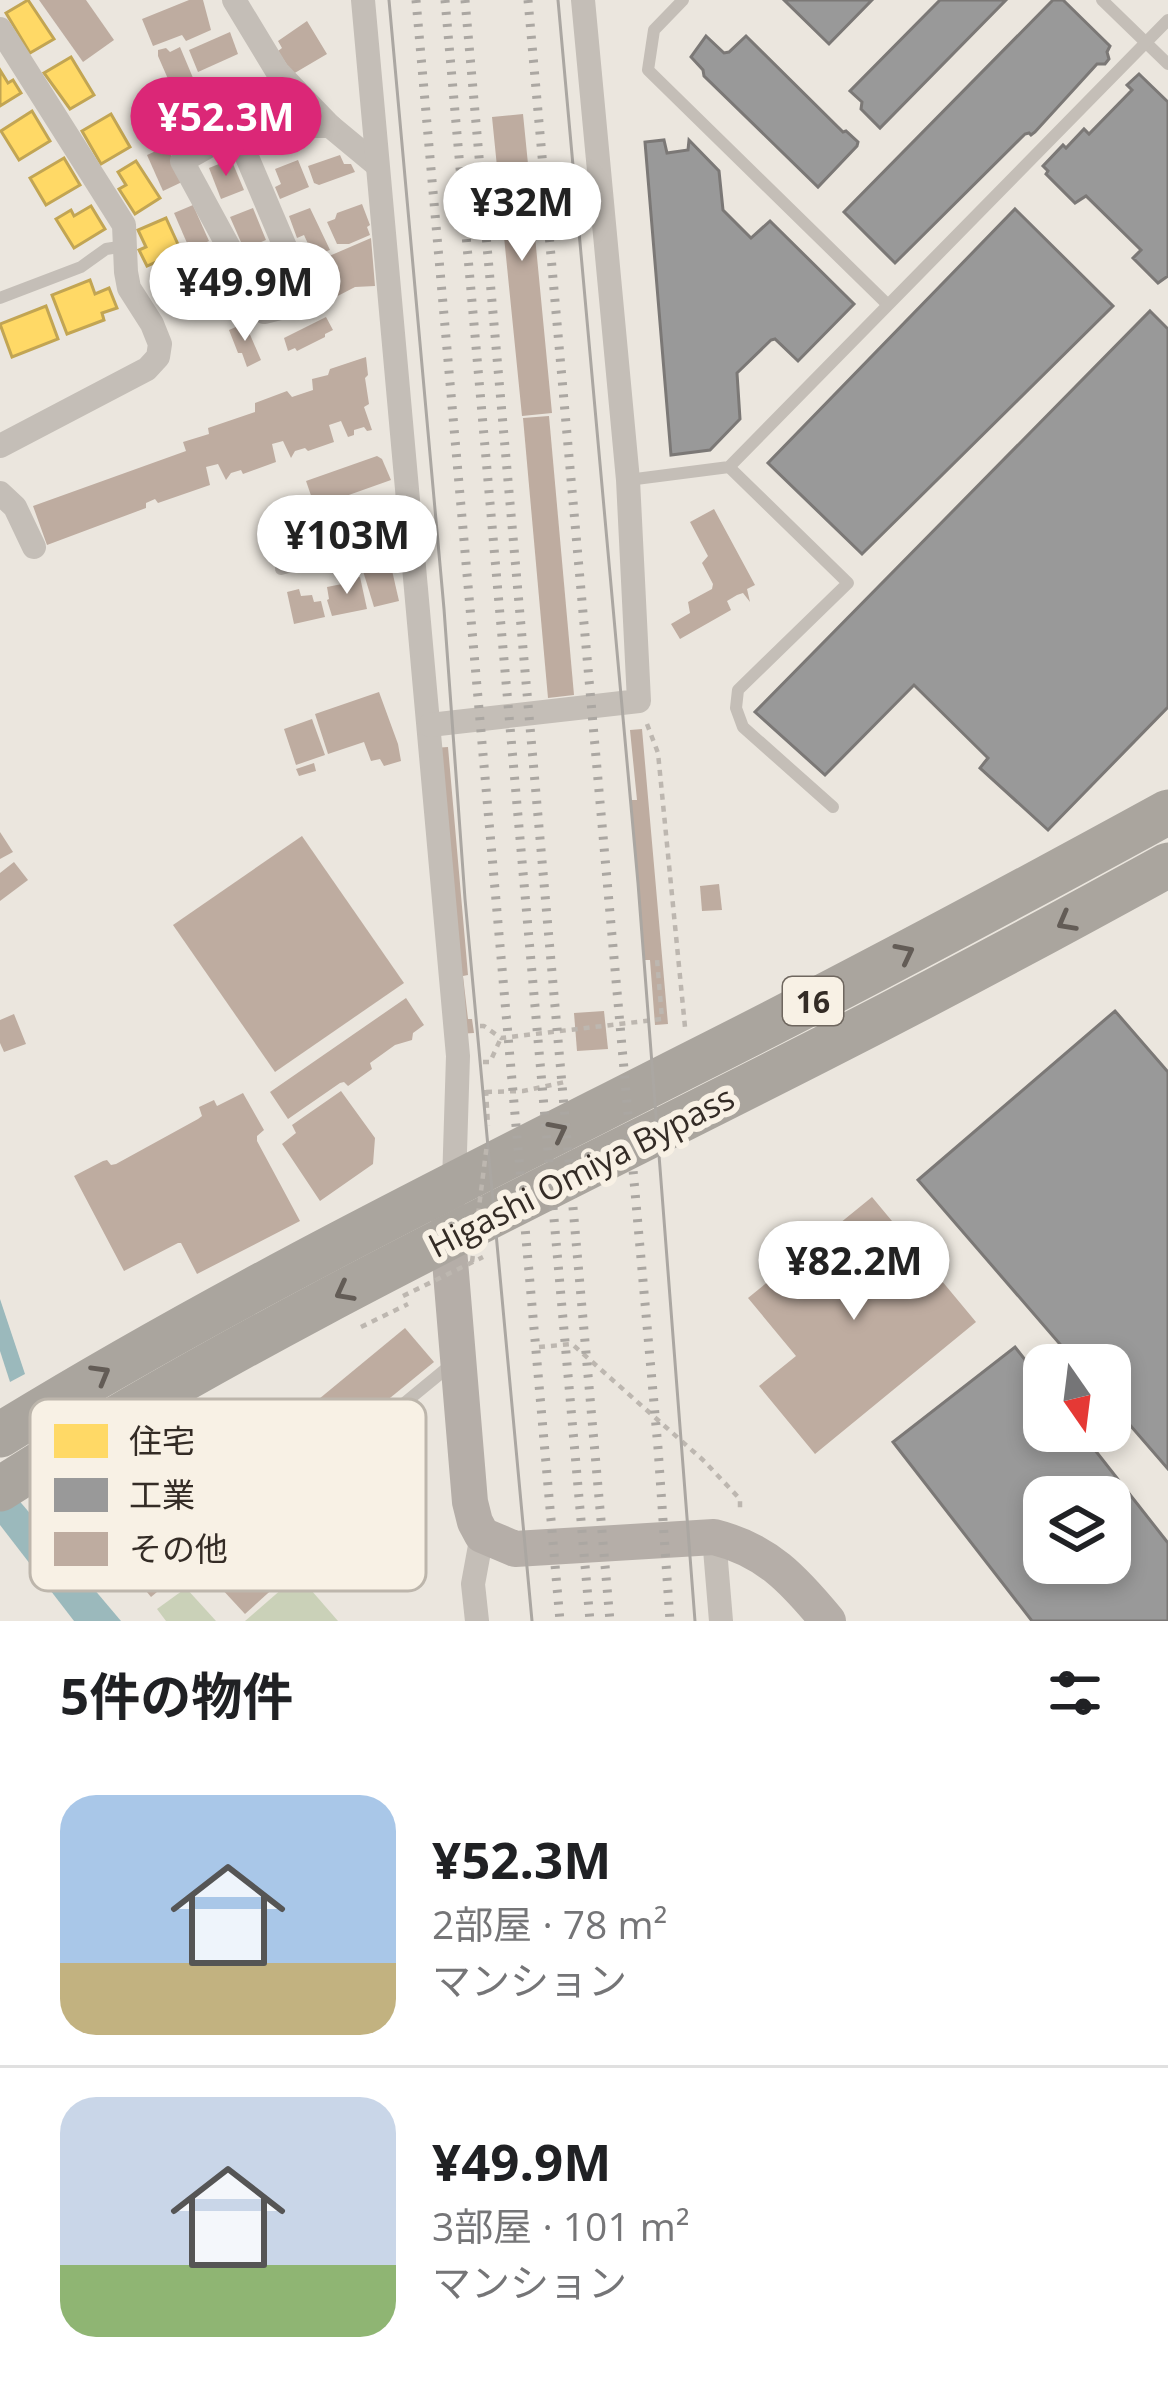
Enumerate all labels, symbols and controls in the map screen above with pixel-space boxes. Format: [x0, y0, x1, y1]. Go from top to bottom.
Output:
pin: ¥52.3M [128, 77, 324, 179]
text: ¥52.3M [157, 89, 295, 142]
pin: ¥32M [451, 162, 593, 264]
text: ¥32M [470, 174, 574, 227]
pin: ¥49.9M [147, 242, 343, 344]
text: ¥49.9M [176, 254, 314, 307]
pin: ¥103M [263, 495, 431, 597]
text: ¥103M [284, 507, 410, 560]
one-way arrow [1057, 907, 1078, 930]
one-way arrow [893, 944, 914, 967]
road number: 16 [783, 977, 843, 1025]
street label: Higashi Omiya Bypass [420, 1074, 742, 1268]
one-way arrow [546, 1122, 568, 1145]
pin: ¥82.2M [756, 1221, 952, 1323]
text: ¥82.2M [785, 1233, 923, 1286]
one-way arrow [336, 1278, 357, 1301]
north arrow [1023, 1344, 1131, 1452]
map controls [1023, 1344, 1131, 1584]
one-way arrow [89, 1365, 110, 1388]
legend [30, 1399, 426, 1591]
text: 住宅 [129, 1418, 195, 1463]
text: 工業 [129, 1472, 195, 1517]
button: layers [1023, 1476, 1131, 1584]
text: その他 [129, 1526, 228, 1571]
text: 5件の物件 [60, 1660, 293, 1730]
icon: filters [1042, 1660, 1108, 1726]
text: ¥52.3M [432, 1824, 611, 1894]
icon: home [156, 1843, 300, 1987]
text: 2部屋 · 78 m² [432, 1897, 667, 1950]
text: マンション [432, 1953, 627, 2006]
text: ¥49.9M [432, 2126, 611, 2196]
icon: home [156, 2145, 300, 2289]
text: 3部屋 · 101 m² [432, 2199, 690, 2252]
text: マンション [432, 2255, 627, 2308]

